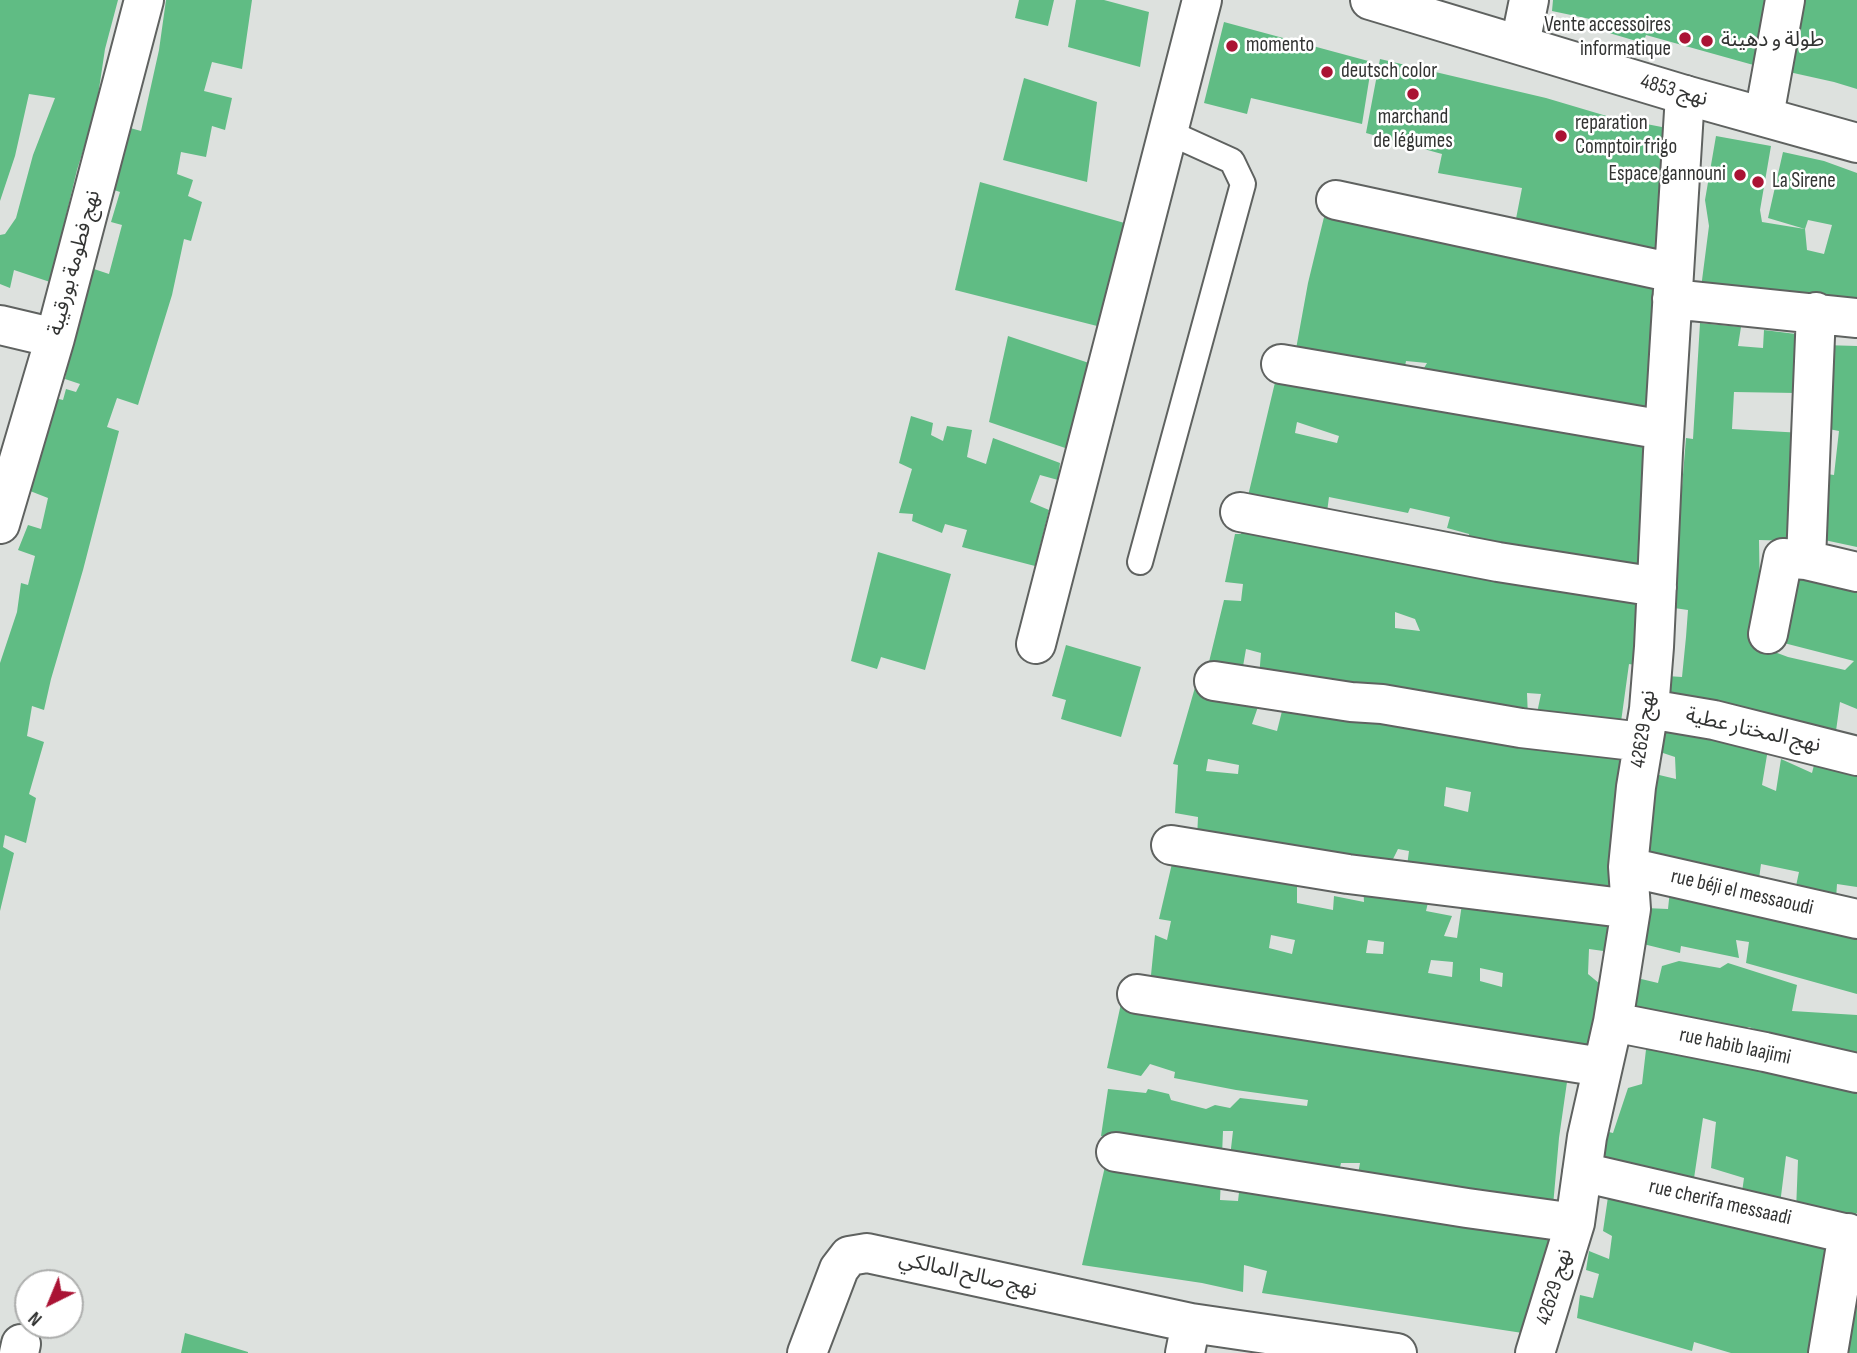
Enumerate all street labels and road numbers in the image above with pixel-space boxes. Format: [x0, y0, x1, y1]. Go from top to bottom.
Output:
street label: نهج 4853 [1638, 69, 1710, 113]
street label: نهج فطومة بورقيبة [44, 188, 106, 338]
street label: نهج 42629 [1626, 689, 1662, 769]
street label: نهج المختار عطية [1683, 703, 1823, 759]
street label: rue béji el messaoudi [1668, 864, 1816, 922]
street label: rue habib laajimi [1677, 1023, 1793, 1071]
street label: rue cherifa messaadi [1646, 1174, 1794, 1232]
street label: نهج 42629 [1532, 1246, 1578, 1328]
street label: نهج صالح المالكي [896, 1247, 1040, 1303]

